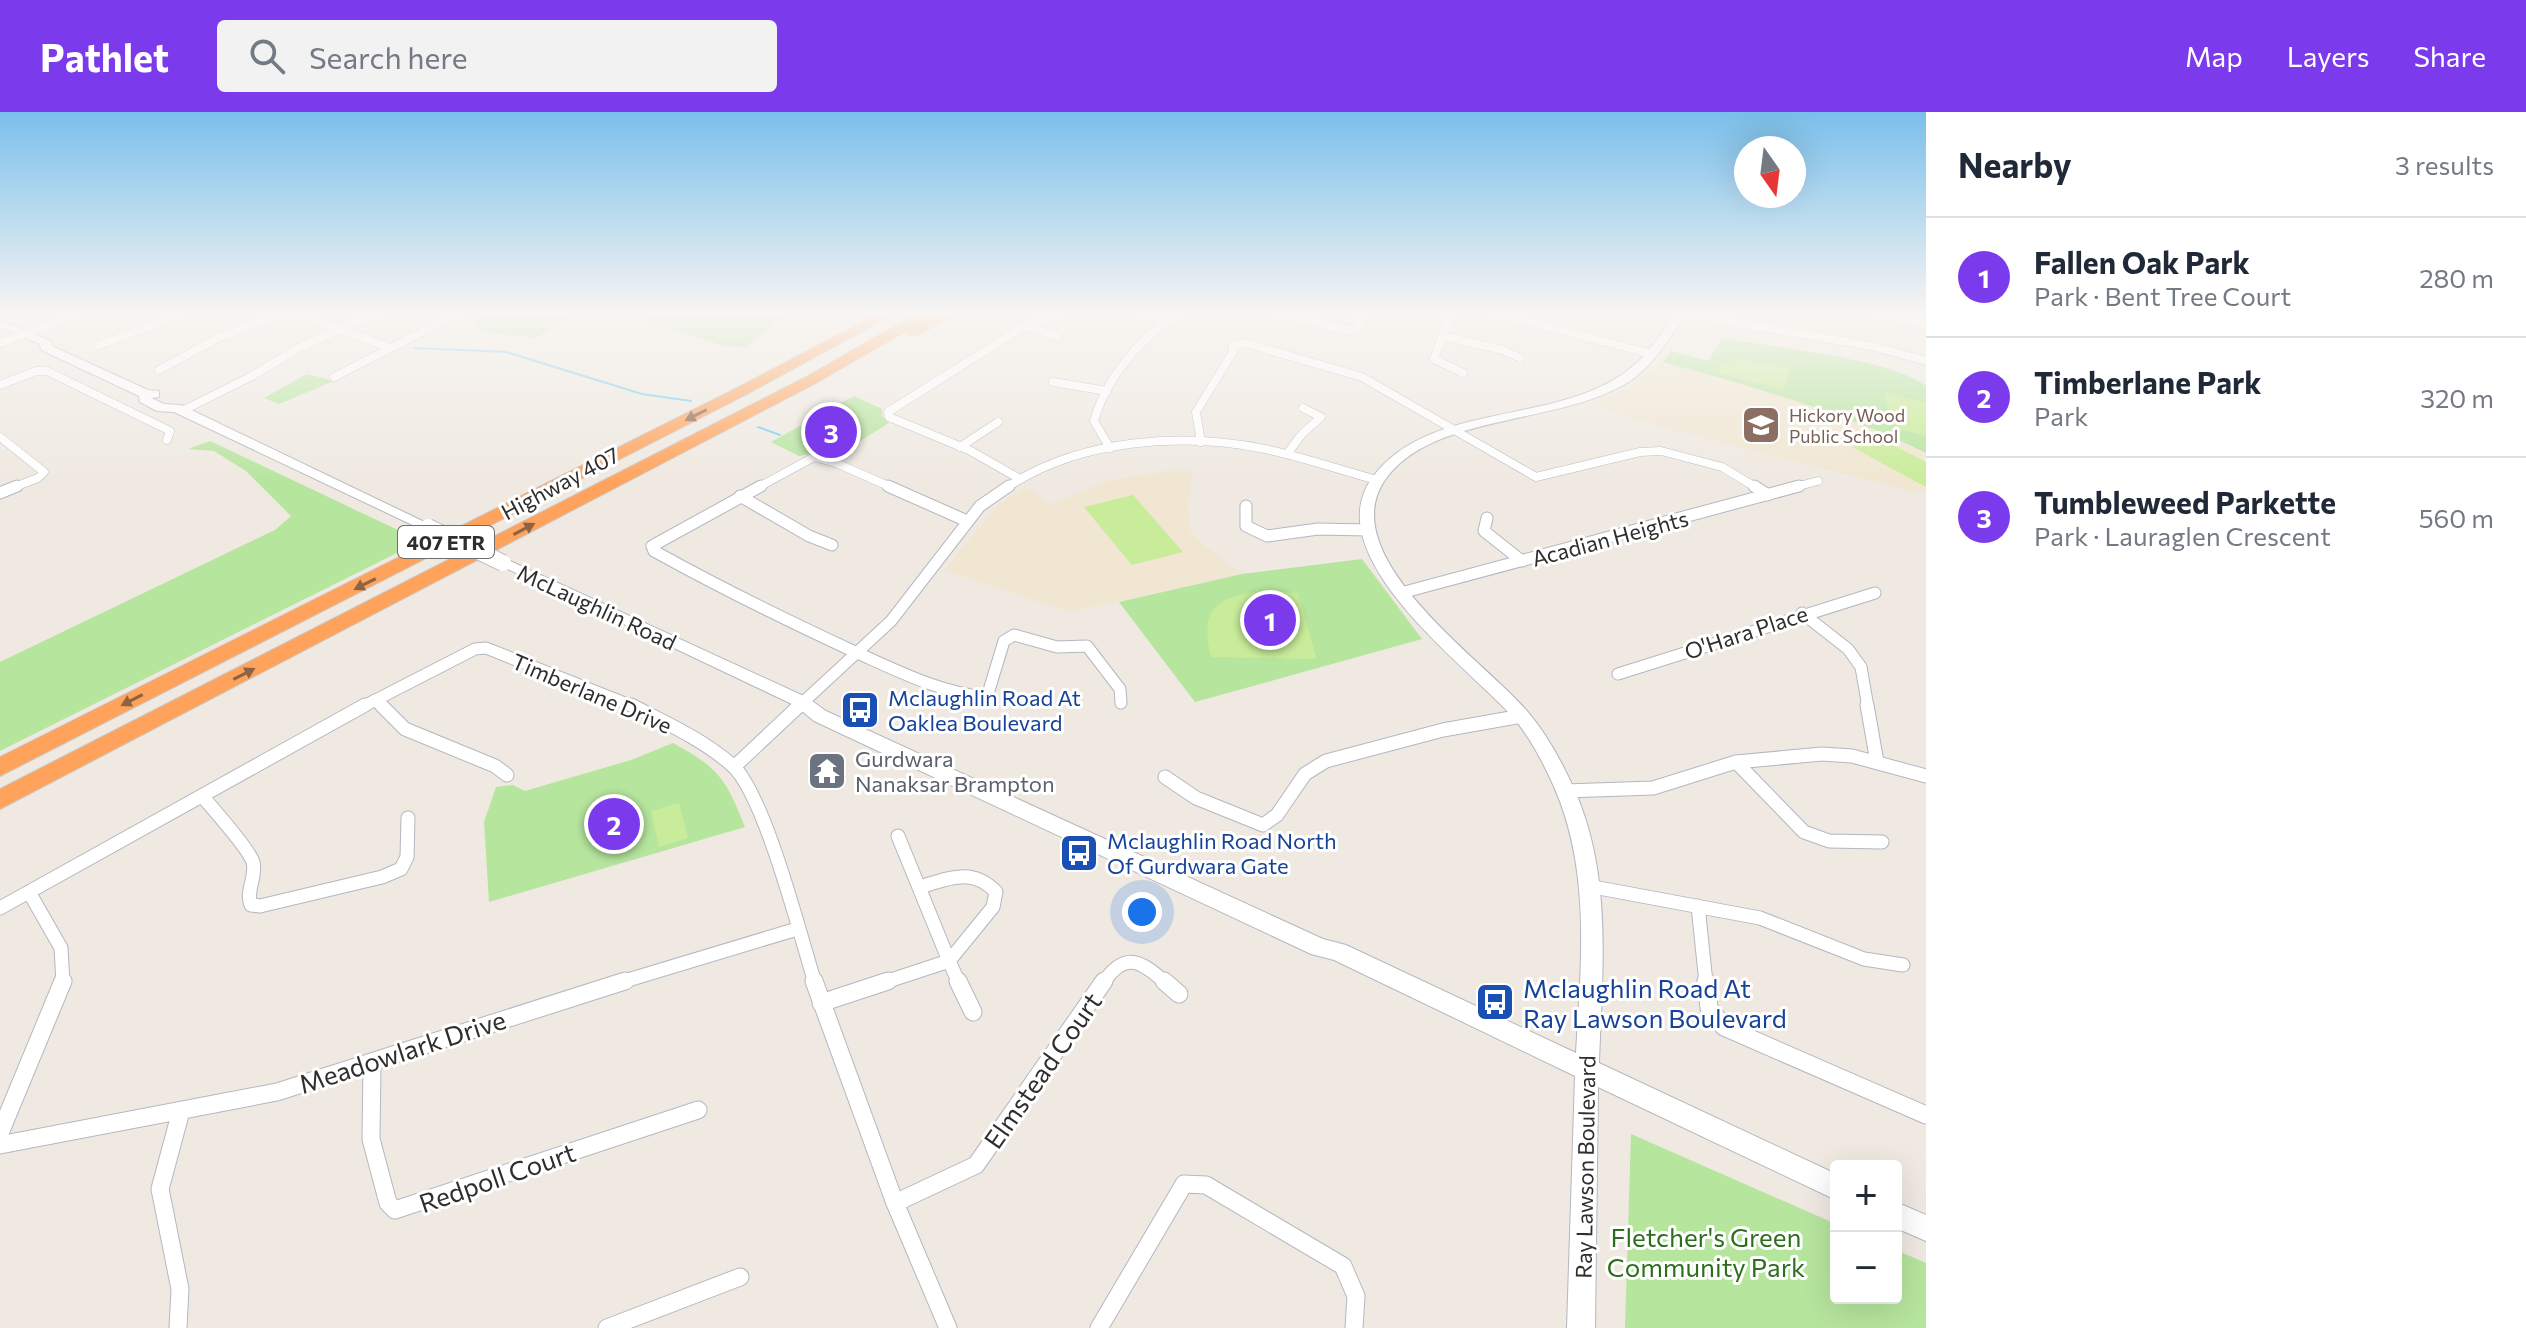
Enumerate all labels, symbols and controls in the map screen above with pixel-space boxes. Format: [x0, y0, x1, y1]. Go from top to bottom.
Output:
search box [217, 20, 777, 92]
text: Pathlet [40, 33, 169, 80]
icon: search [245, 34, 289, 78]
text: Search here [309, 38, 468, 75]
text: Map [2185, 39, 2243, 73]
text: Layers [2287, 39, 2369, 73]
text: Share [2413, 39, 2486, 73]
north arrow [1734, 136, 1806, 208]
text: Nearby [1958, 143, 2072, 185]
text: 3 results [2395, 149, 2494, 180]
text: Fallen Oak Park [2034, 243, 2250, 280]
text: 1 [1978, 262, 1990, 293]
text: 280 m [2419, 262, 2494, 293]
text: Park · Bent Tree Court [2034, 280, 2291, 311]
text: Timberlane Park [2034, 363, 2262, 400]
text: 2 [1977, 382, 1991, 413]
text: 320 m [2420, 382, 2494, 413]
text: Park [2034, 400, 2088, 431]
pin: 3 [805, 402, 857, 462]
school or university icon: Hickory Wood Public School [1740, 404, 1782, 446]
place label: Hickory Wood Public School [1789, 404, 1905, 447]
one-way arrow [685, 408, 708, 421]
street label: Highway 407 [496, 441, 624, 525]
text: Tumbleweed Parkette [2034, 483, 2336, 520]
text: 3 [1976, 502, 1992, 533]
text: 560 m [2419, 502, 2494, 533]
street label: Acadian Heights [1529, 504, 1691, 572]
text: Park · Lauraglen Crescent [2034, 520, 2331, 551]
one-way arrow [513, 523, 536, 536]
road number: 407 ETR [398, 526, 494, 558]
street label: McLaughlin Road [513, 558, 681, 656]
one-way arrow [353, 577, 376, 590]
pin: 1 [1244, 590, 1296, 650]
street label: O'Hara Place [1681, 599, 1811, 665]
street label: Timberlane Drive [508, 647, 676, 739]
one-way arrow [232, 668, 255, 681]
place label: Mclaughlin Road At Oaklea Boulevard [888, 684, 1081, 736]
bus stop icon: Mclaughlin Road At Oaklea Boulevard [839, 689, 881, 731]
one-way arrow [121, 693, 144, 707]
place label: Gurdwara Nanaksar Brampton [855, 745, 1055, 797]
temple icon: Gurdwara Nanaksar Brampton [806, 750, 848, 792]
pin: 2 [588, 794, 640, 854]
place label: Mclaughlin Road North Of Gurdwara Gate [1107, 827, 1337, 879]
bus stop icon: Mclaughlin Road North Of Gurdwara Gate [1058, 832, 1100, 874]
your location [1122, 892, 1162, 932]
place label: Mclaughlin Road At Ray Lawson Boulevard [1523, 972, 1787, 1033]
bus stop icon: Mclaughlin Road At Ray Lawson Boulevard [1474, 981, 1516, 1023]
street label: Elmstead Court [977, 986, 1107, 1154]
street label: Meadowlark Drive [295, 1003, 509, 1099]
street label: Ray Lawson Boulevard [1570, 1055, 1600, 1279]
street label: Redpoll Court [415, 1136, 579, 1218]
map controls [1830, 1160, 1902, 1304]
button: + [1830, 1160, 1902, 1232]
park label: Fletcher's Green Community Park [1607, 1221, 1805, 1282]
button: − [1830, 1232, 1902, 1304]

